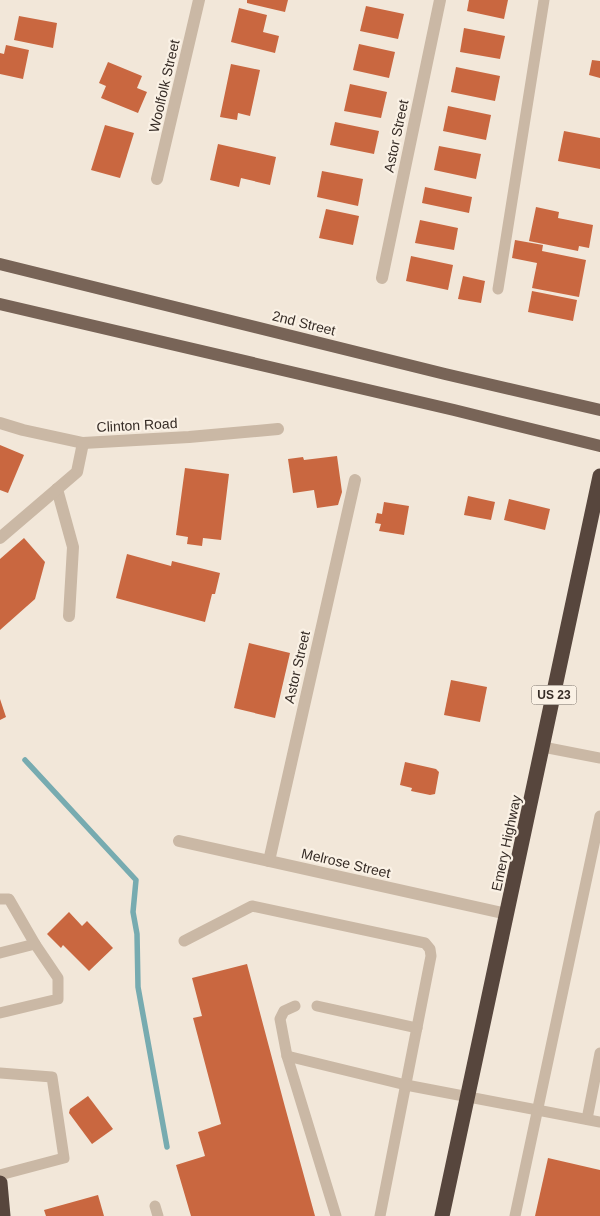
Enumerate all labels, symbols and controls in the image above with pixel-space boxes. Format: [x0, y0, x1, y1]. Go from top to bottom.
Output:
street label: Woolfolk Street [146, 38, 182, 134]
street label: Astor Street [380, 98, 412, 174]
street label: 2nd Street [271, 307, 337, 339]
street label: Clinton Road [96, 415, 178, 435]
street label: Astor Street [281, 629, 313, 705]
road number: US 23 [532, 686, 576, 704]
street label: Emery Highway [488, 793, 524, 893]
street label: Melrose Street [300, 845, 392, 881]

